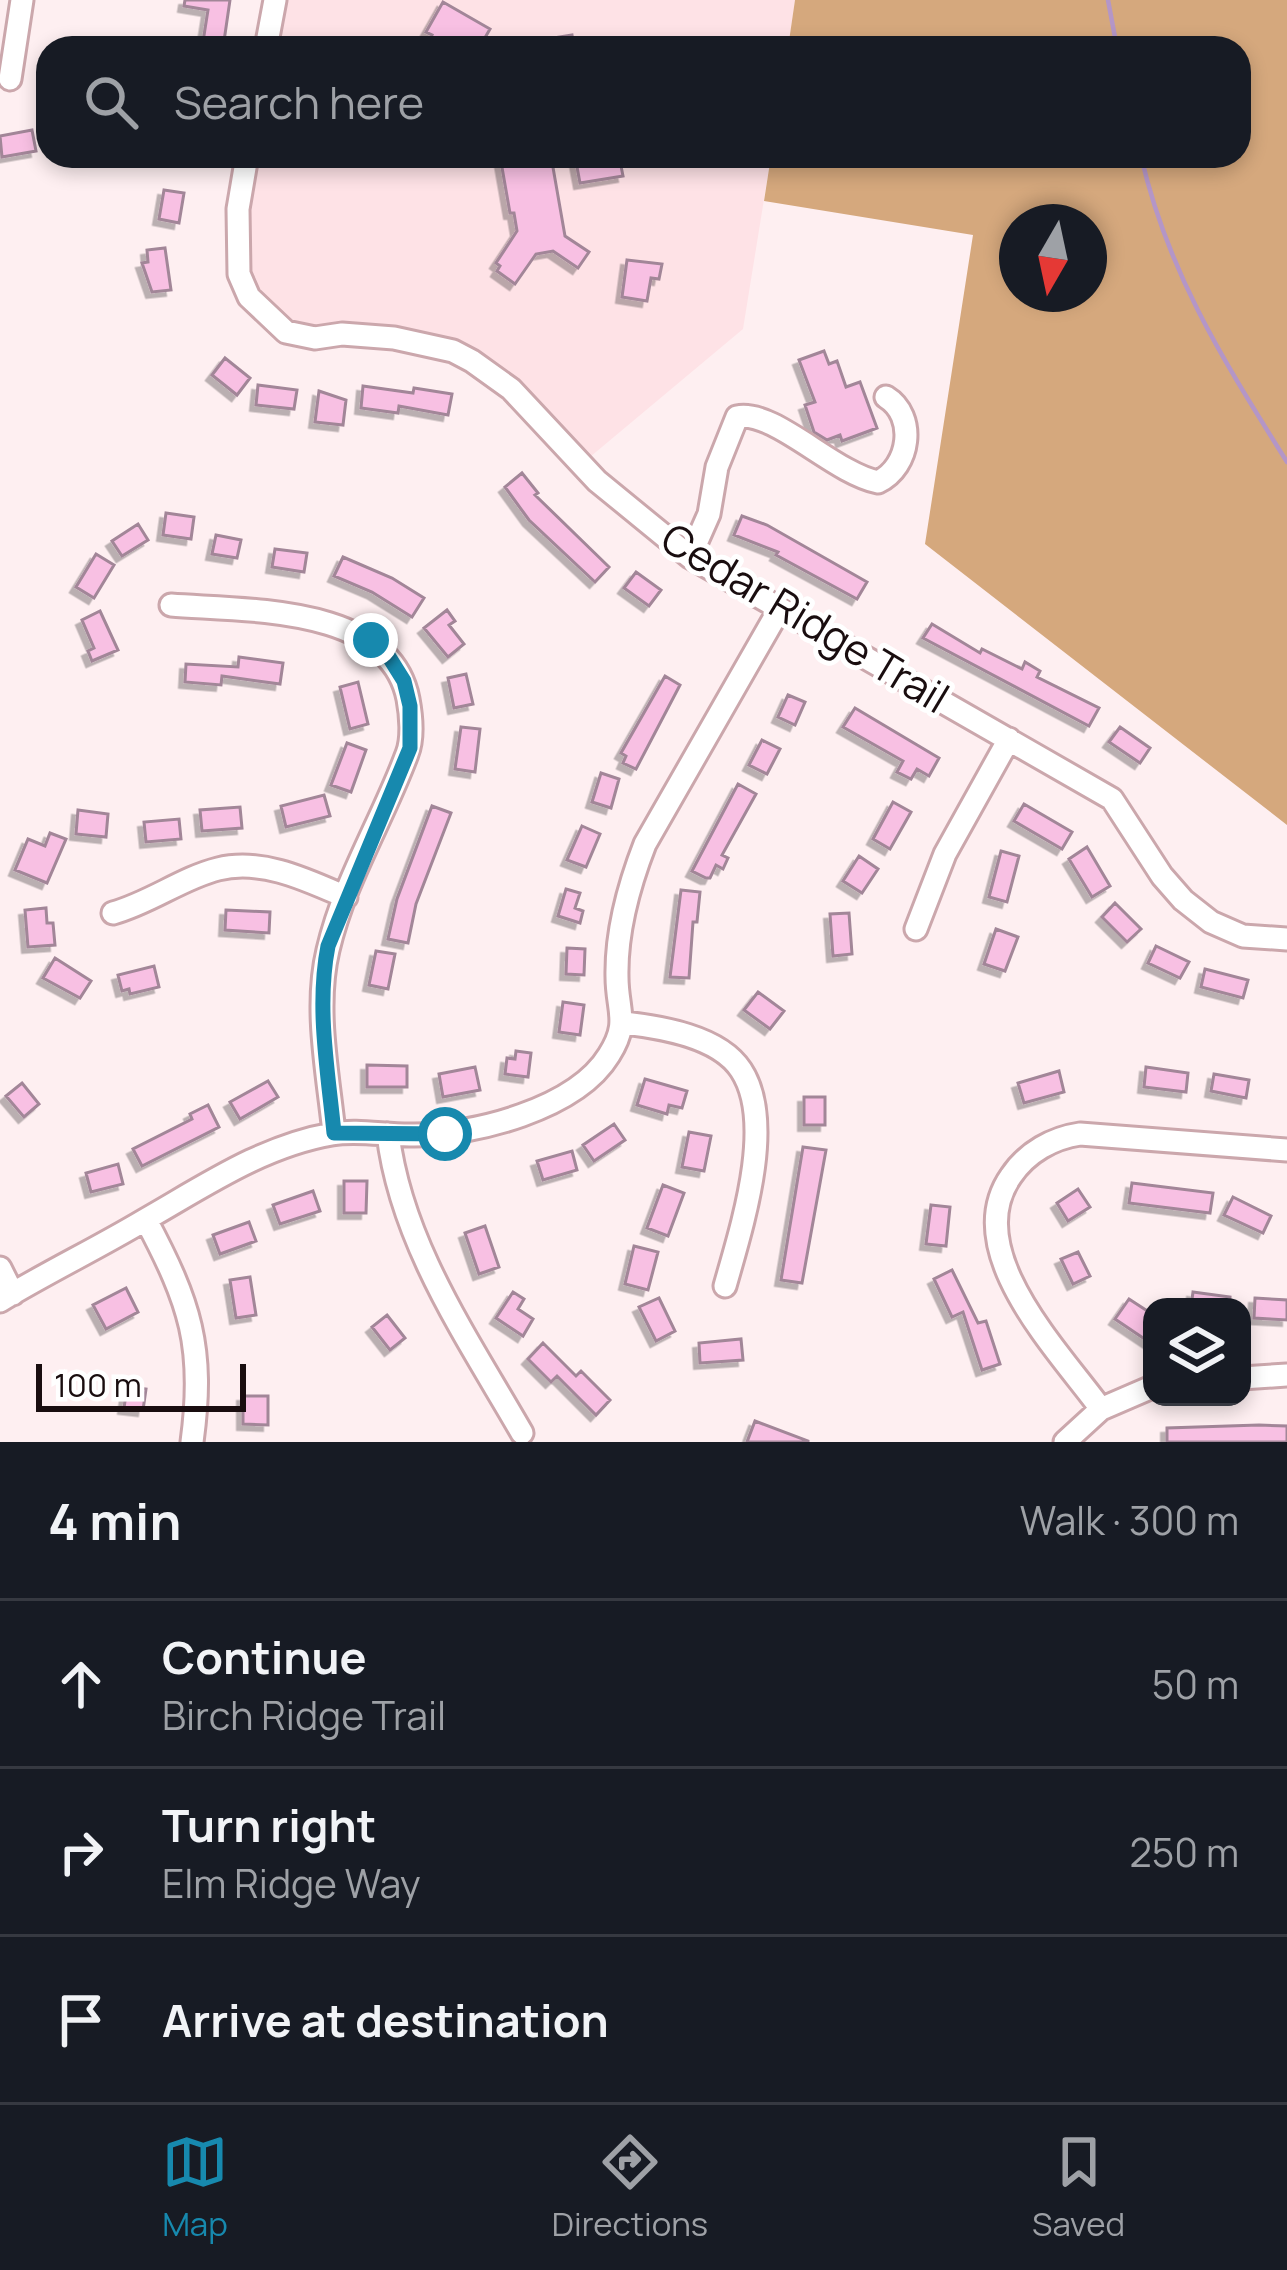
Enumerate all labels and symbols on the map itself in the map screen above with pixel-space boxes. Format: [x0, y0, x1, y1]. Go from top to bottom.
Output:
north arrow [999, 204, 1107, 312]
street label: Cedar Ridge Trail [651, 508, 960, 726]
route end [344, 613, 398, 667]
route start [418, 1107, 472, 1161]
scale bar [36, 1358, 246, 1411]

